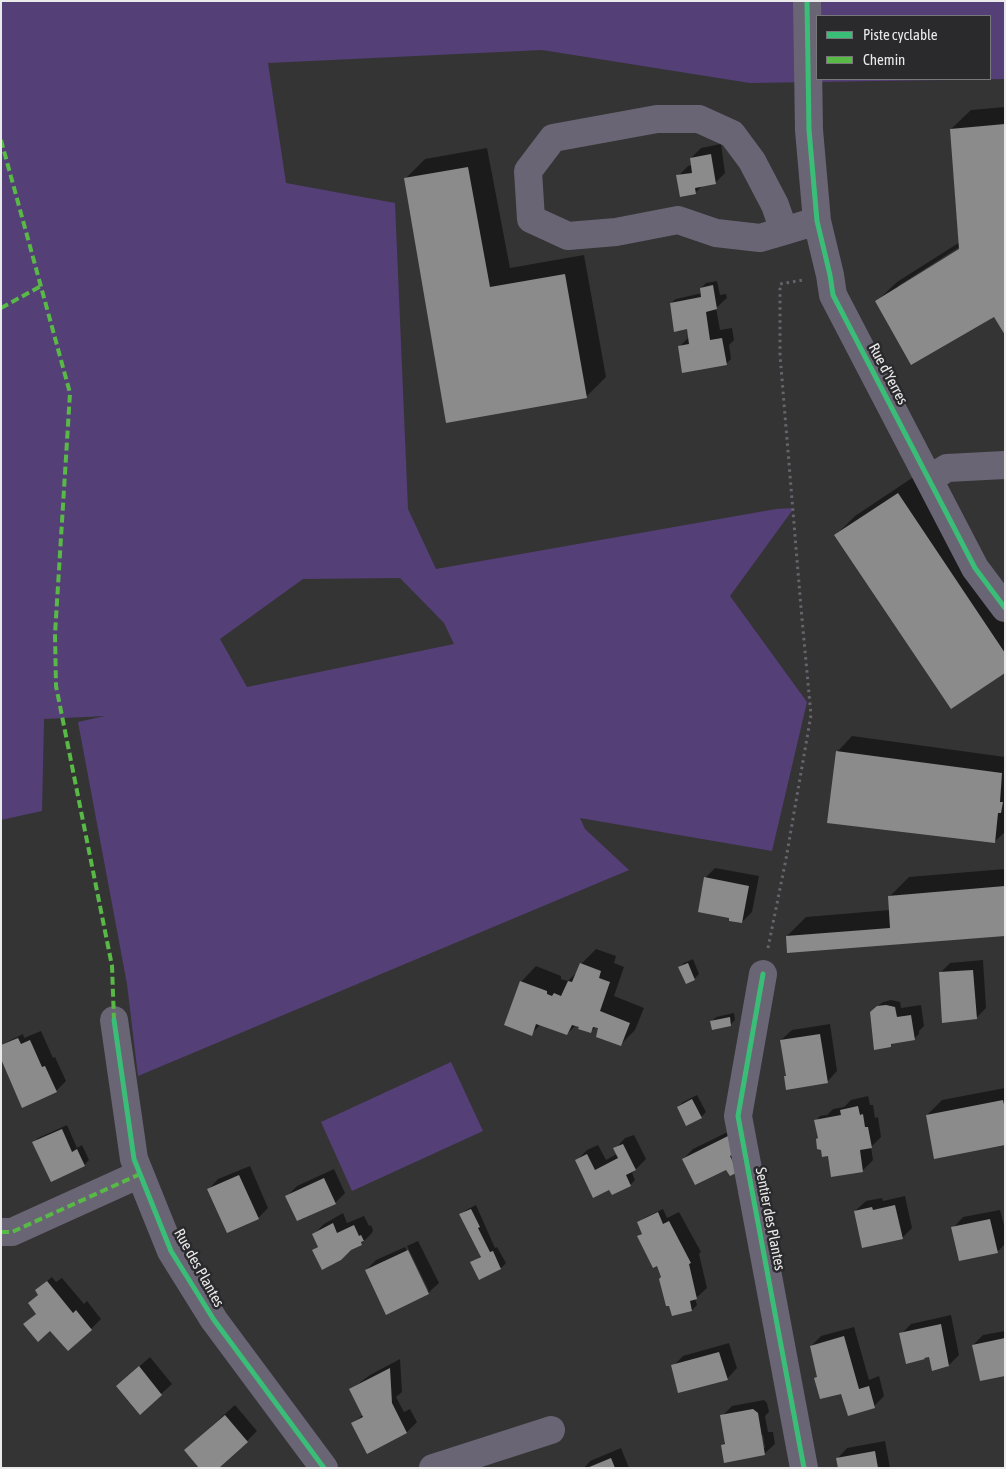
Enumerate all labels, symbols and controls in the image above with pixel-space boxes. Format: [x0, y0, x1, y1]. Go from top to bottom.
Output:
legend [816, 15, 991, 80]
text: Piste cyclable [863, 26, 938, 43]
text: Chemin [863, 51, 905, 68]
street label: Rue d'Yerres [864, 340, 912, 408]
street label: Sentier des Plantes [751, 1166, 789, 1272]
street label: Rue des Plantes [170, 1226, 228, 1310]

